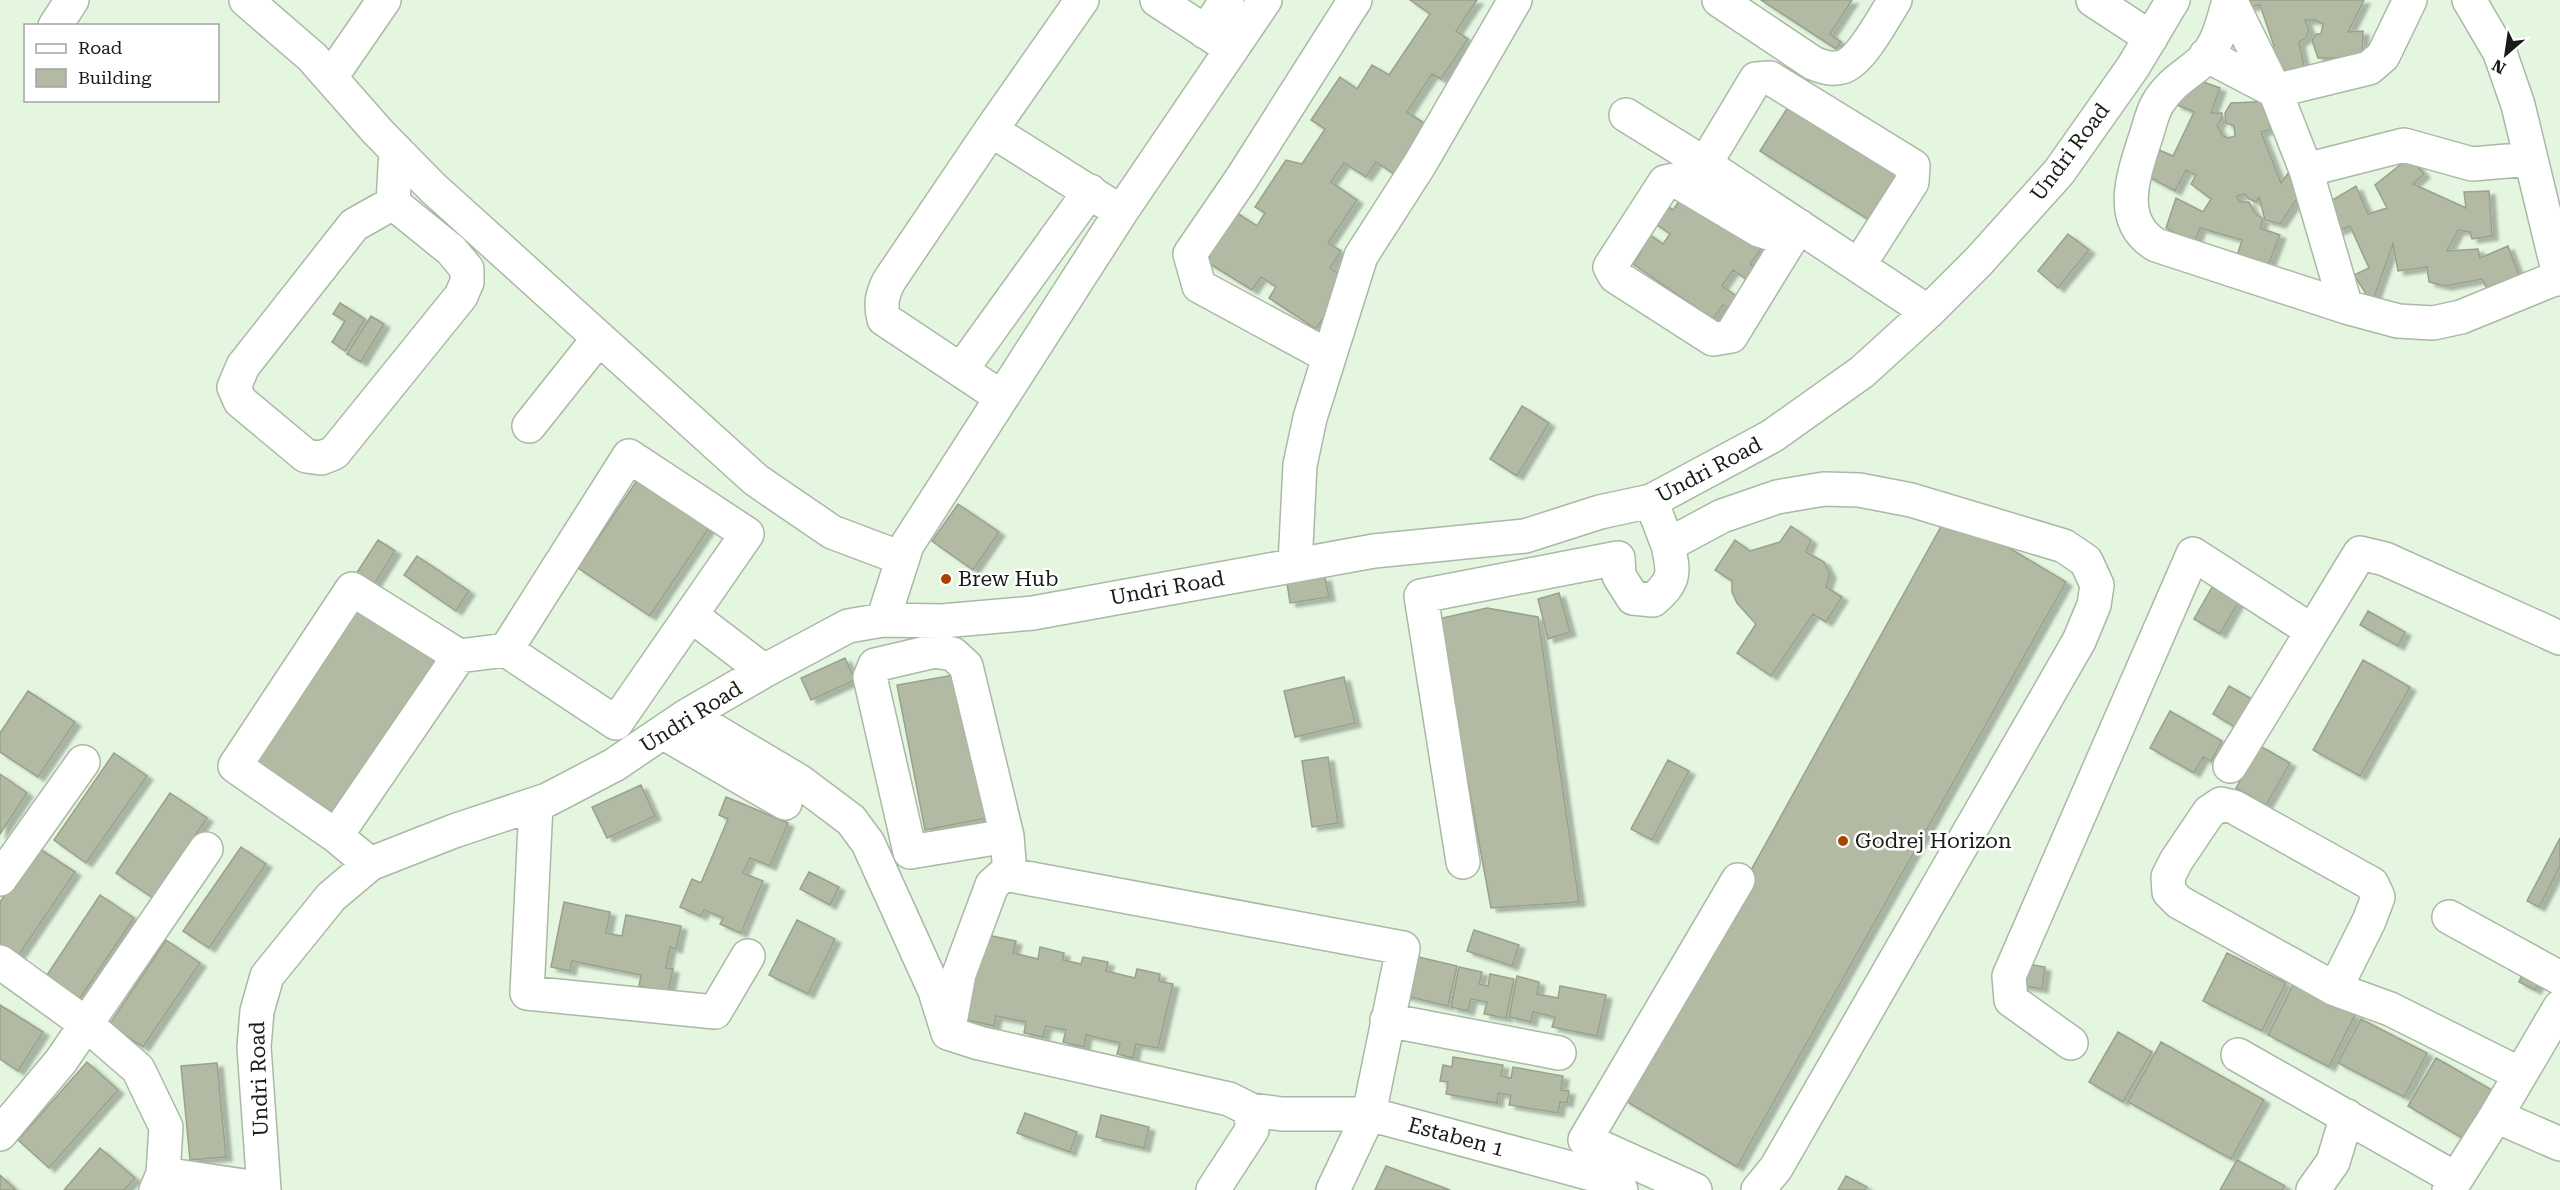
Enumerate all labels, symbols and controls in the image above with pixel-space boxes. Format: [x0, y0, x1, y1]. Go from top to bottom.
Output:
legend [24, 24, 219, 102]
north arrow [2476, 24, 2536, 84]
text: Road [78, 37, 123, 58]
text: N [2489, 55, 2509, 78]
text: Building [78, 67, 152, 88]
street label: Undri Road [2026, 98, 2115, 205]
street label: Undri Road [1652, 432, 1766, 508]
street label: Undri Road [1108, 566, 1227, 610]
place label: Brew Hub [958, 567, 1059, 591]
marker: Brew Hub [939, 572, 953, 586]
street label: Undri Road [636, 676, 747, 758]
place label: Godrej Horizon [1855, 829, 2012, 853]
marker: Godrej Horizon [1836, 834, 1850, 848]
street label: Undri Road [245, 1020, 273, 1137]
street label: Estaben 1 [1405, 1113, 1507, 1161]

